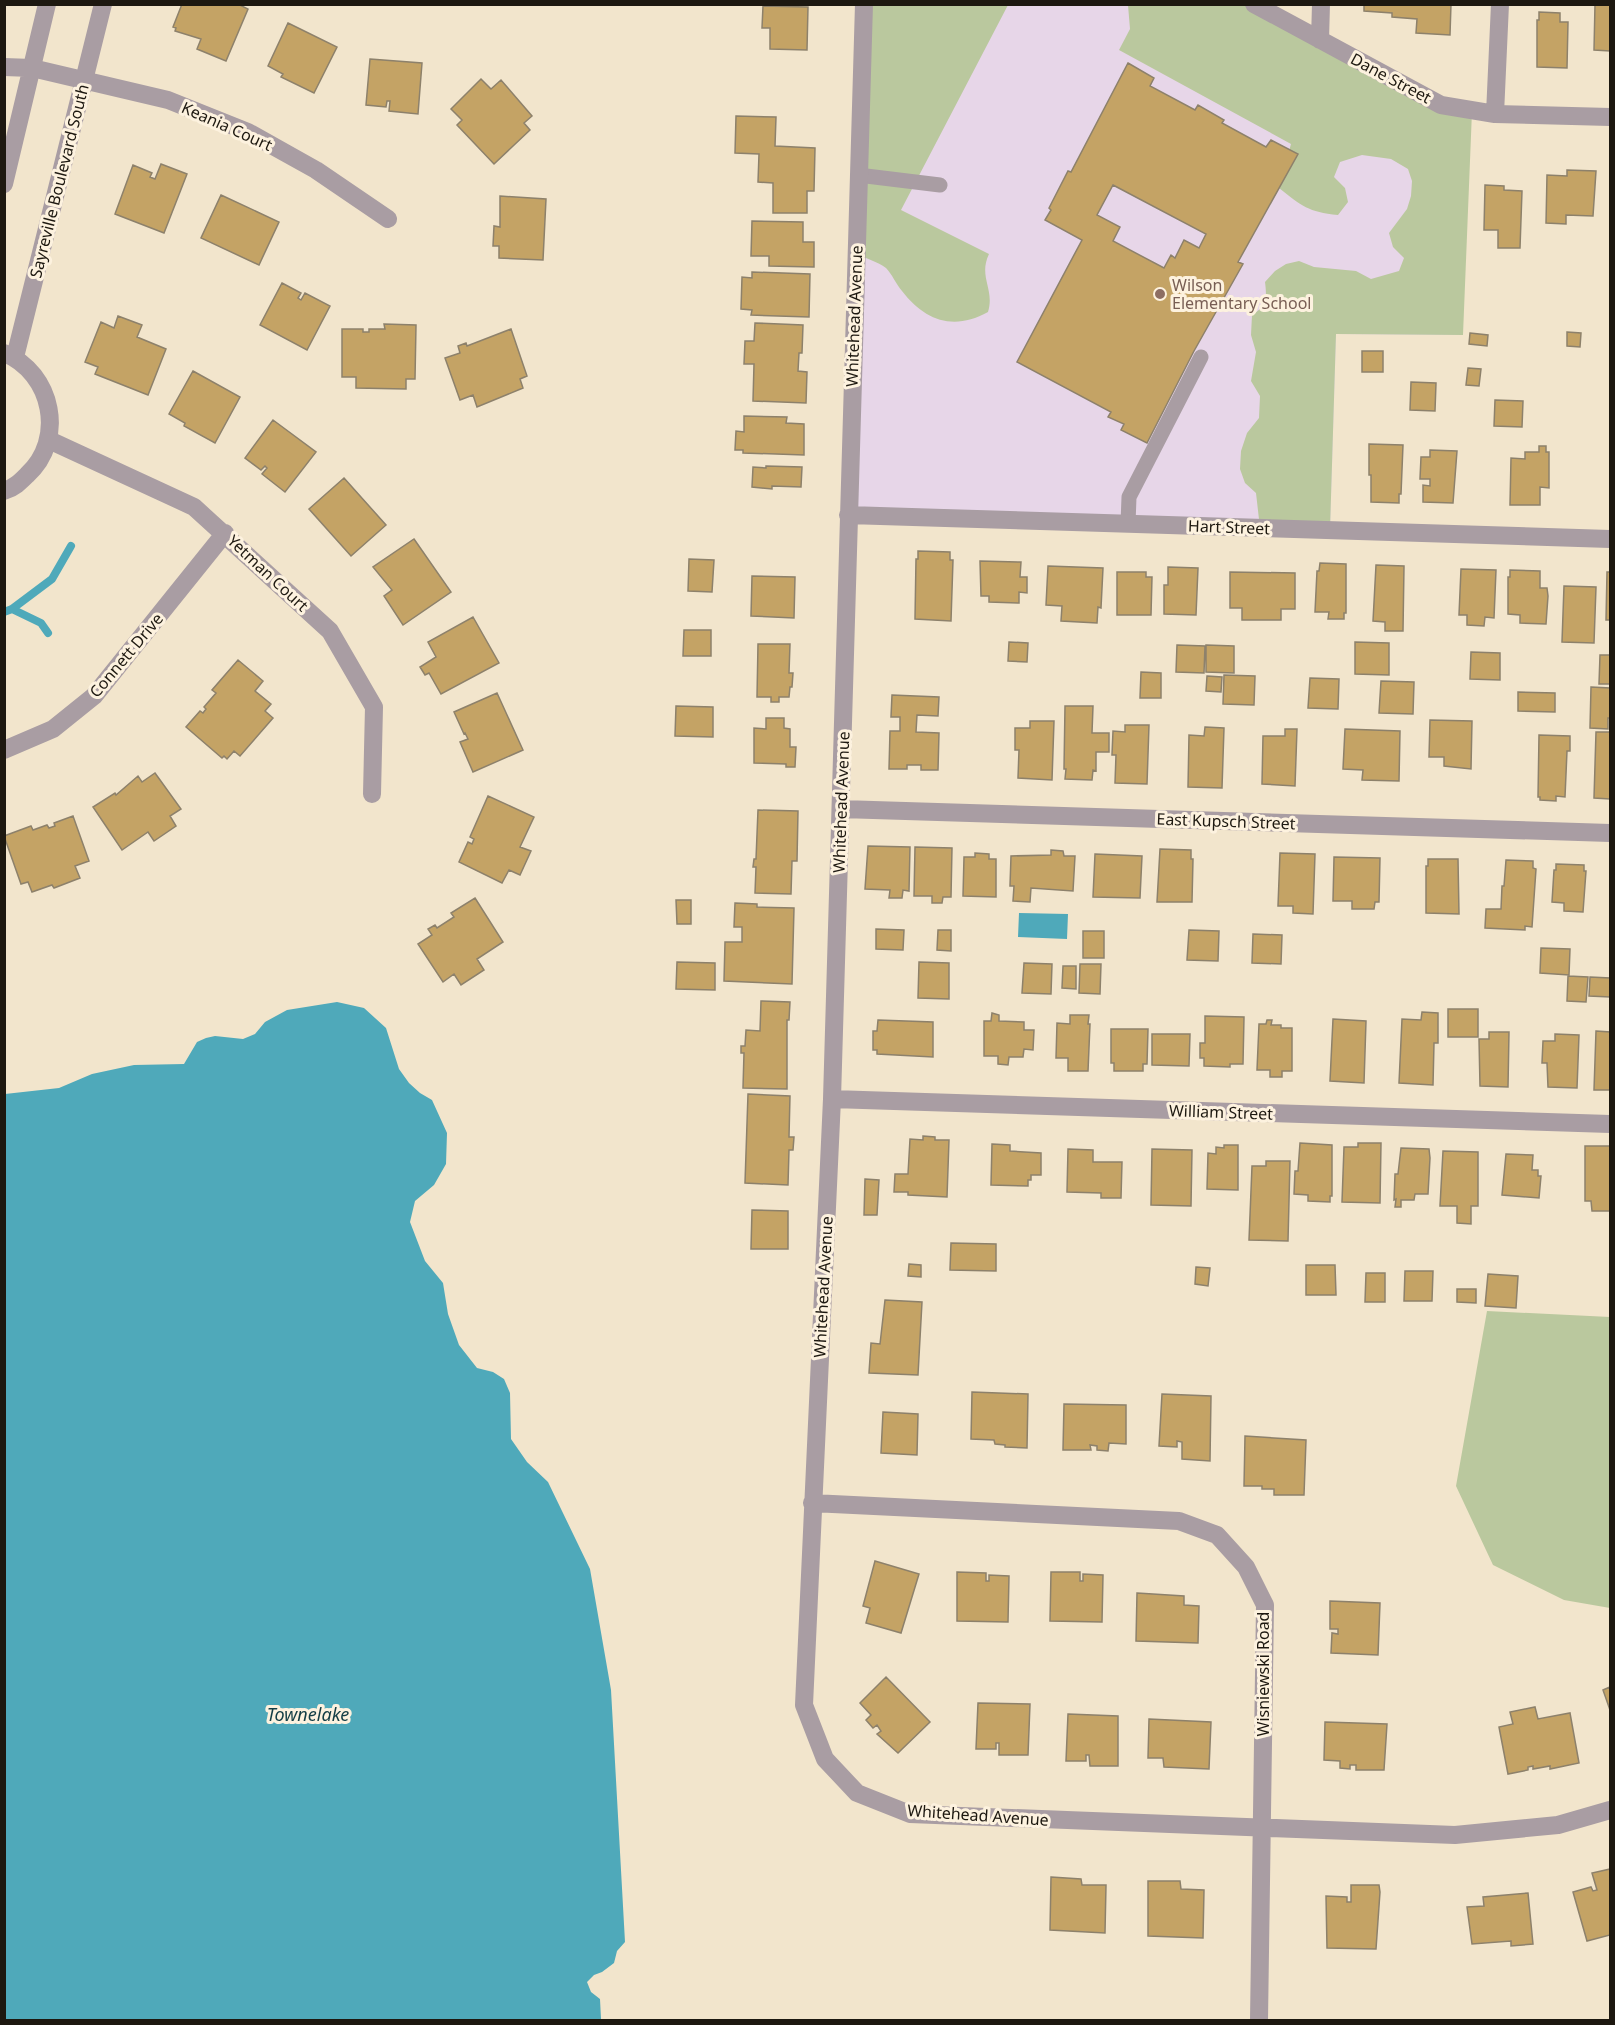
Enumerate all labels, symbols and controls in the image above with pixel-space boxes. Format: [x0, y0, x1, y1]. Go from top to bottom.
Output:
street label: Dane Street [1347, 48, 1435, 109]
street label: Sayreville Boulevard South [24, 82, 94, 280]
street label: Keania Court [178, 96, 276, 156]
street label: Whitehead Avenue [841, 245, 867, 387]
place label: Wilson Elementary School [1172, 274, 1311, 314]
marker: Wilson Elementary School [1153, 287, 1167, 301]
street label: Hart Street [1188, 515, 1271, 539]
street label: Yetman Court [223, 530, 313, 616]
street label: Connett Drive [84, 608, 168, 702]
street label: Whitehead Avenue [828, 731, 854, 873]
street label: East Kupsch Street [1156, 808, 1296, 834]
street label: William Street [1169, 1099, 1274, 1125]
street label: Whitehead Avenue [808, 1216, 838, 1358]
street label: Wisniewski Road [1252, 1612, 1274, 1736]
water label: Townelake [267, 1702, 349, 1726]
street label: Whitehead Avenue [907, 1799, 1049, 1831]

